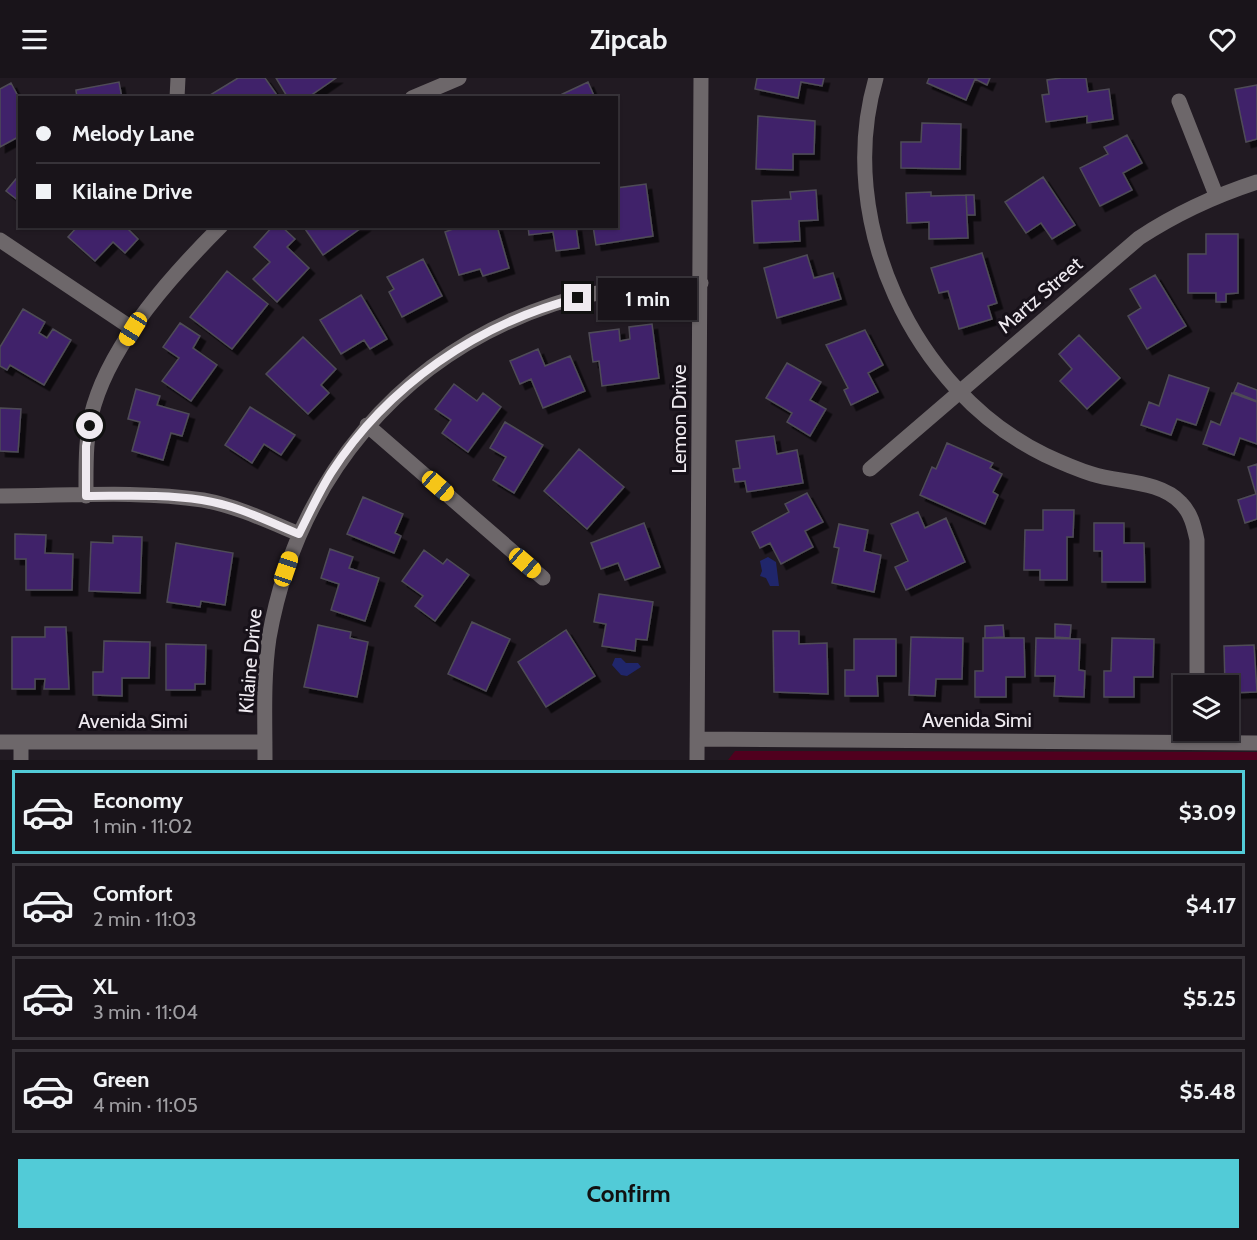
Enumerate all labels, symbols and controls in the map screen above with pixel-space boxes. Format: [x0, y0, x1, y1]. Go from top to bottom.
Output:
icon: menu [18, 23, 51, 56]
text: Zipcab [590, 23, 667, 56]
icon: heart [1206, 23, 1239, 56]
text: Melody Lane [72, 120, 194, 147]
text: Kilaine Drive [72, 178, 192, 205]
street label: Martz Street [993, 252, 1087, 338]
callout: 1 min [599, 277, 698, 319]
route end [564, 284, 591, 311]
text: 1 min [625, 287, 670, 311]
car [116, 309, 150, 349]
street label: Lemon Drive [667, 364, 691, 474]
route start [76, 412, 103, 439]
car [419, 467, 457, 505]
car [506, 544, 544, 582]
car [272, 549, 300, 589]
street label: Kilaine Drive [233, 607, 267, 715]
map controls [1173, 675, 1239, 741]
button: layers [1173, 675, 1239, 741]
street label: Avenida Simi [922, 708, 1032, 732]
street label: Avenida Simi [78, 709, 188, 733]
icon: car [21, 785, 75, 839]
text: Economy [93, 787, 183, 814]
text: $3.09 [1179, 799, 1236, 826]
text: 1 min · 11:02 [93, 814, 192, 838]
icon: car [21, 878, 75, 932]
text: Comfort [93, 880, 172, 907]
text: $4.17 [1186, 892, 1236, 919]
text: 2 min · 11:03 [93, 907, 197, 931]
icon: car [21, 971, 75, 1025]
text: XL [93, 973, 118, 1000]
text: $5.25 [1183, 985, 1236, 1012]
text: 3 min · 11:04 [93, 1000, 198, 1024]
icon: car [21, 1064, 75, 1118]
text: Green [93, 1066, 149, 1093]
text: $5.48 [1180, 1078, 1236, 1105]
text: 4 min · 11:05 [93, 1093, 198, 1117]
button: Confirm [18, 1159, 1239, 1228]

